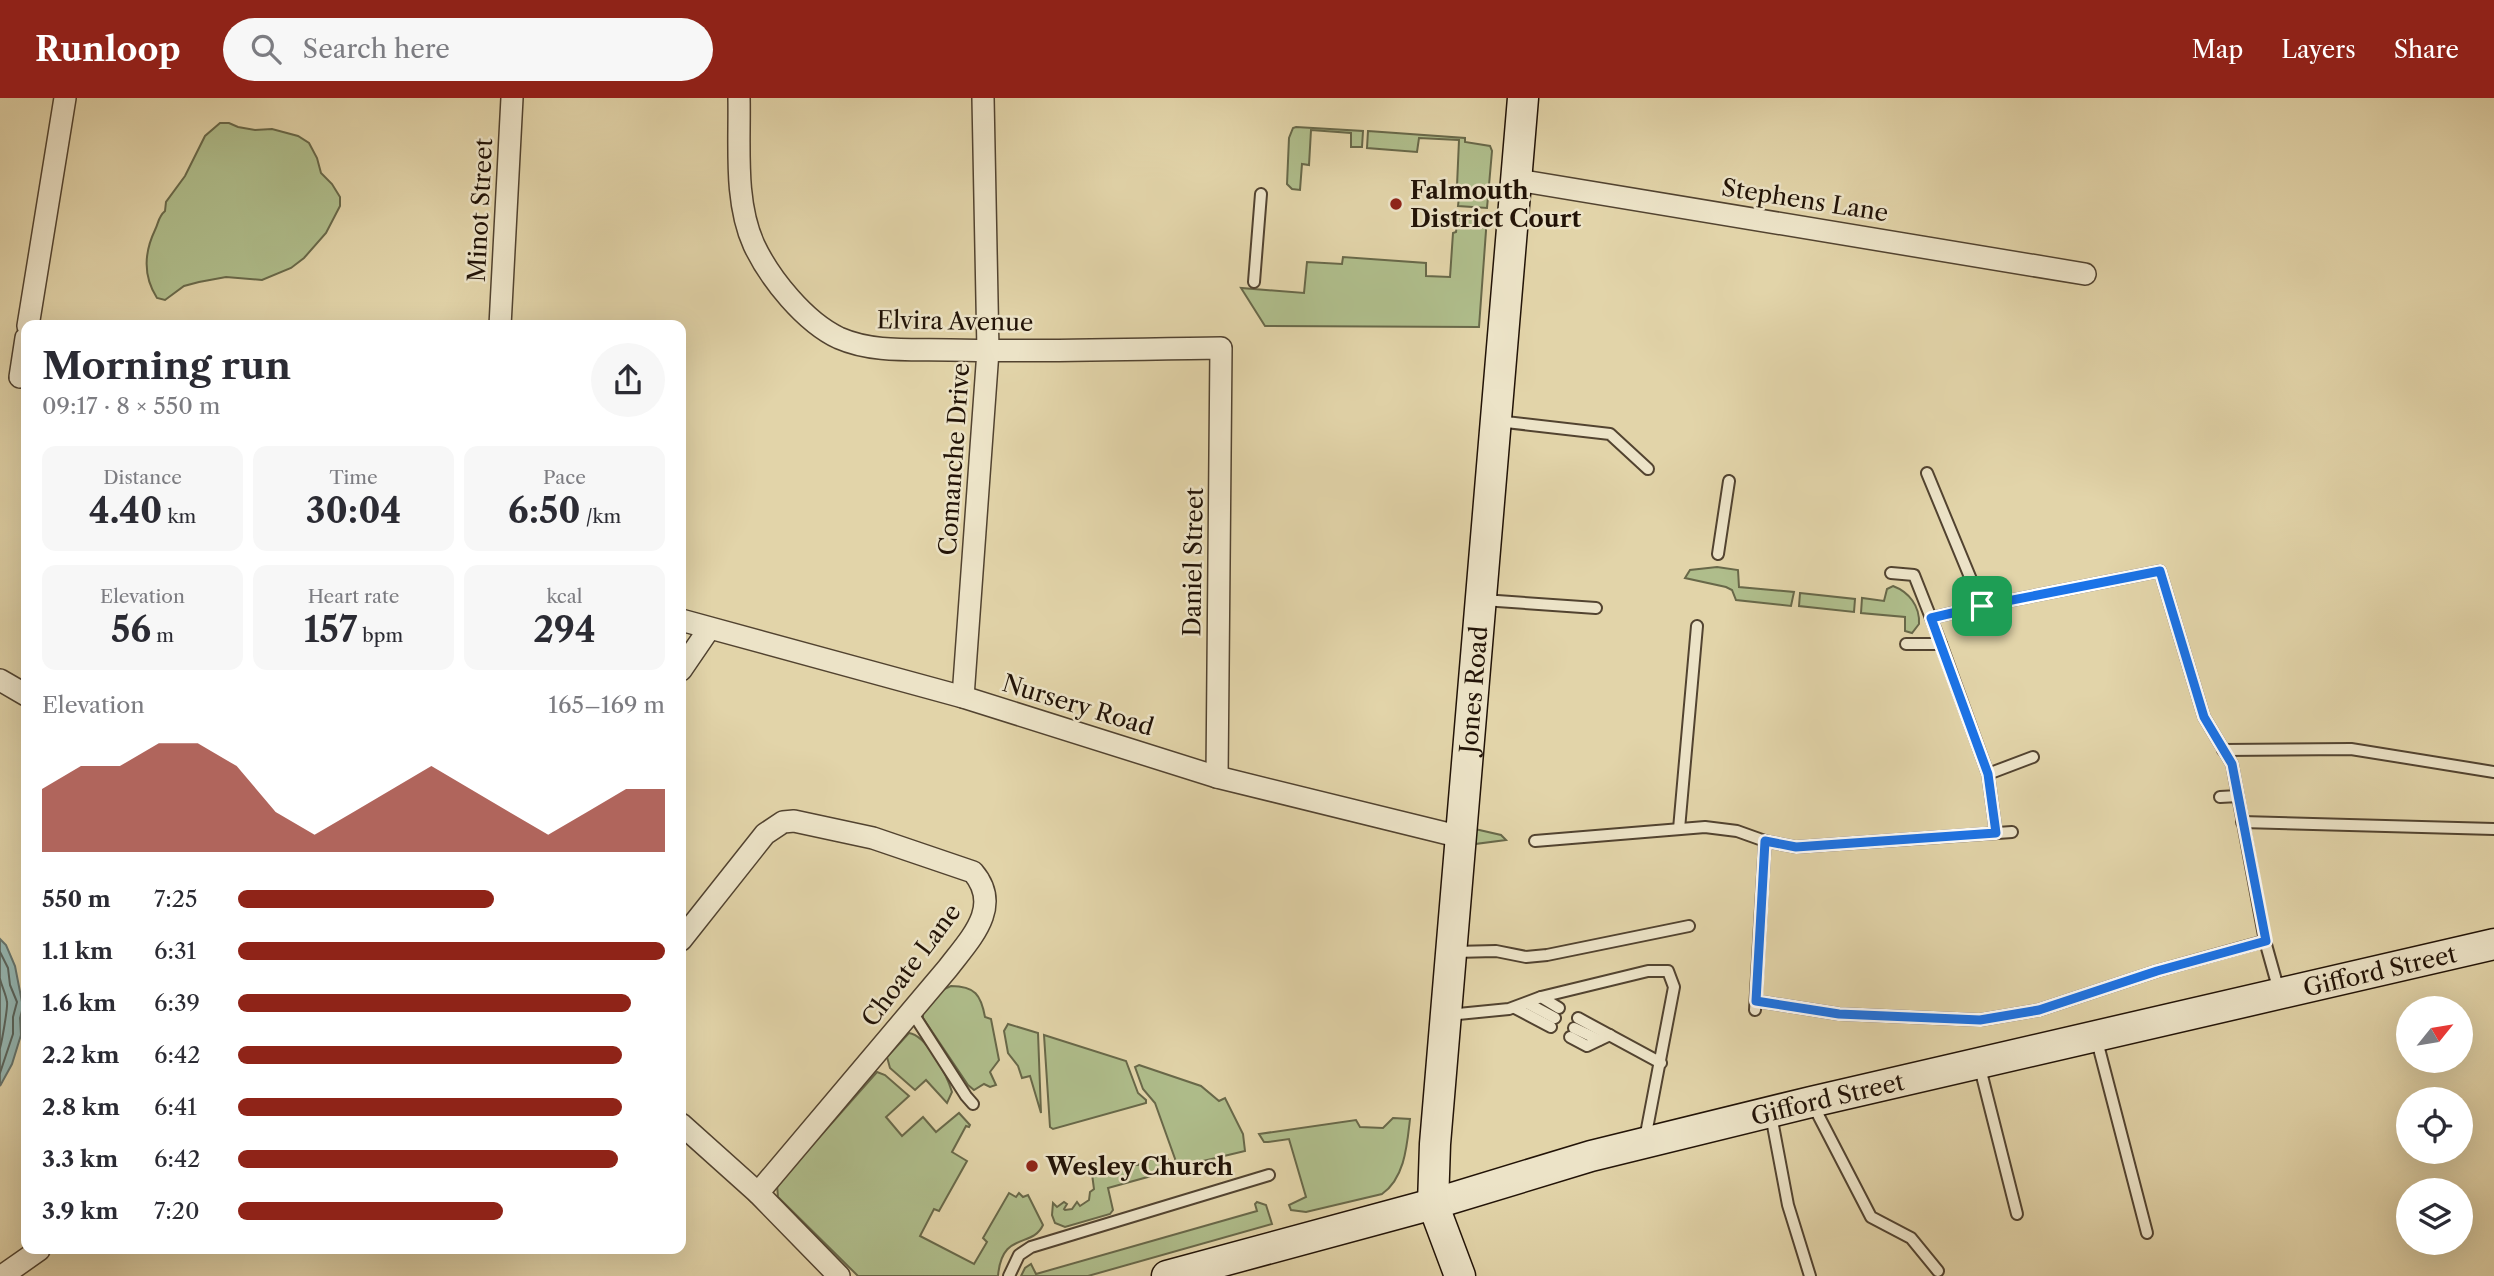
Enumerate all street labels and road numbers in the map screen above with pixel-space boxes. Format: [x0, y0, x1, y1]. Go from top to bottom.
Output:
street label: Minot Street [462, 137, 498, 283]
street label: Stephens Lane [1720, 173, 1890, 227]
street label: Elvira Avenue [876, 305, 1034, 337]
street label: Comanche Drive [933, 362, 975, 556]
street label: Daniel Street [1177, 487, 1209, 637]
street label: Jones Road [1453, 624, 1493, 758]
street label: Nursery Road [999, 668, 1157, 742]
street label: Choate Lane [855, 898, 967, 1032]
street label: Gifford Street [2300, 939, 2460, 1002]
street label: Gifford Street [1748, 1066, 1907, 1131]

